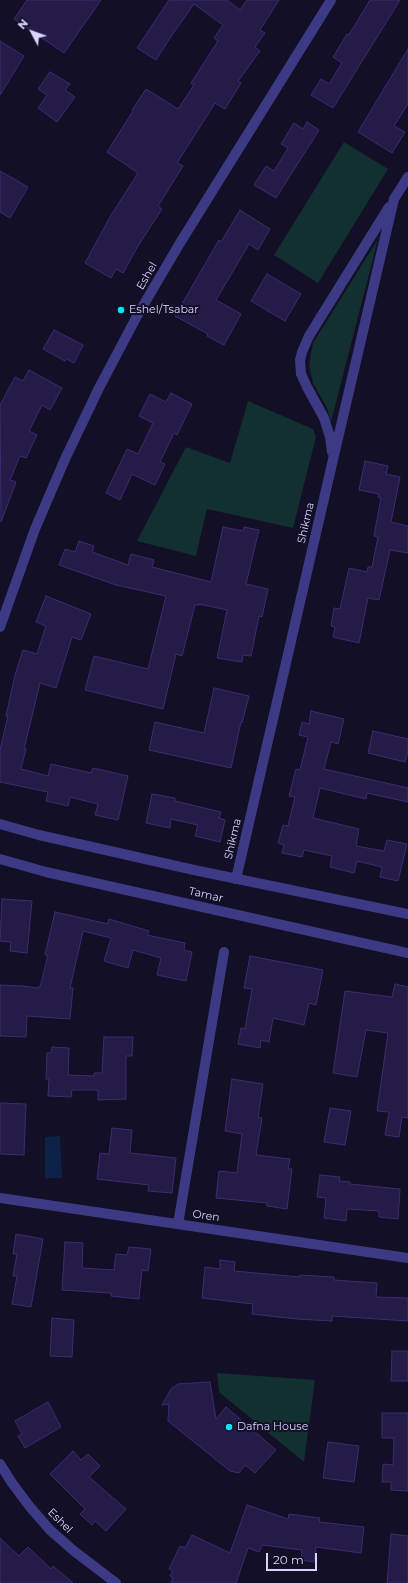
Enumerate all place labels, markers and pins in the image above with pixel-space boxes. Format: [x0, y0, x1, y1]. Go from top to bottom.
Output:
place label: Eshel/Tsabar [129, 303, 199, 317]
marker: Eshel/Tsabar [116, 305, 126, 315]
place label: Dafna House [237, 1420, 308, 1434]
marker: Dafna House [224, 1422, 234, 1432]

